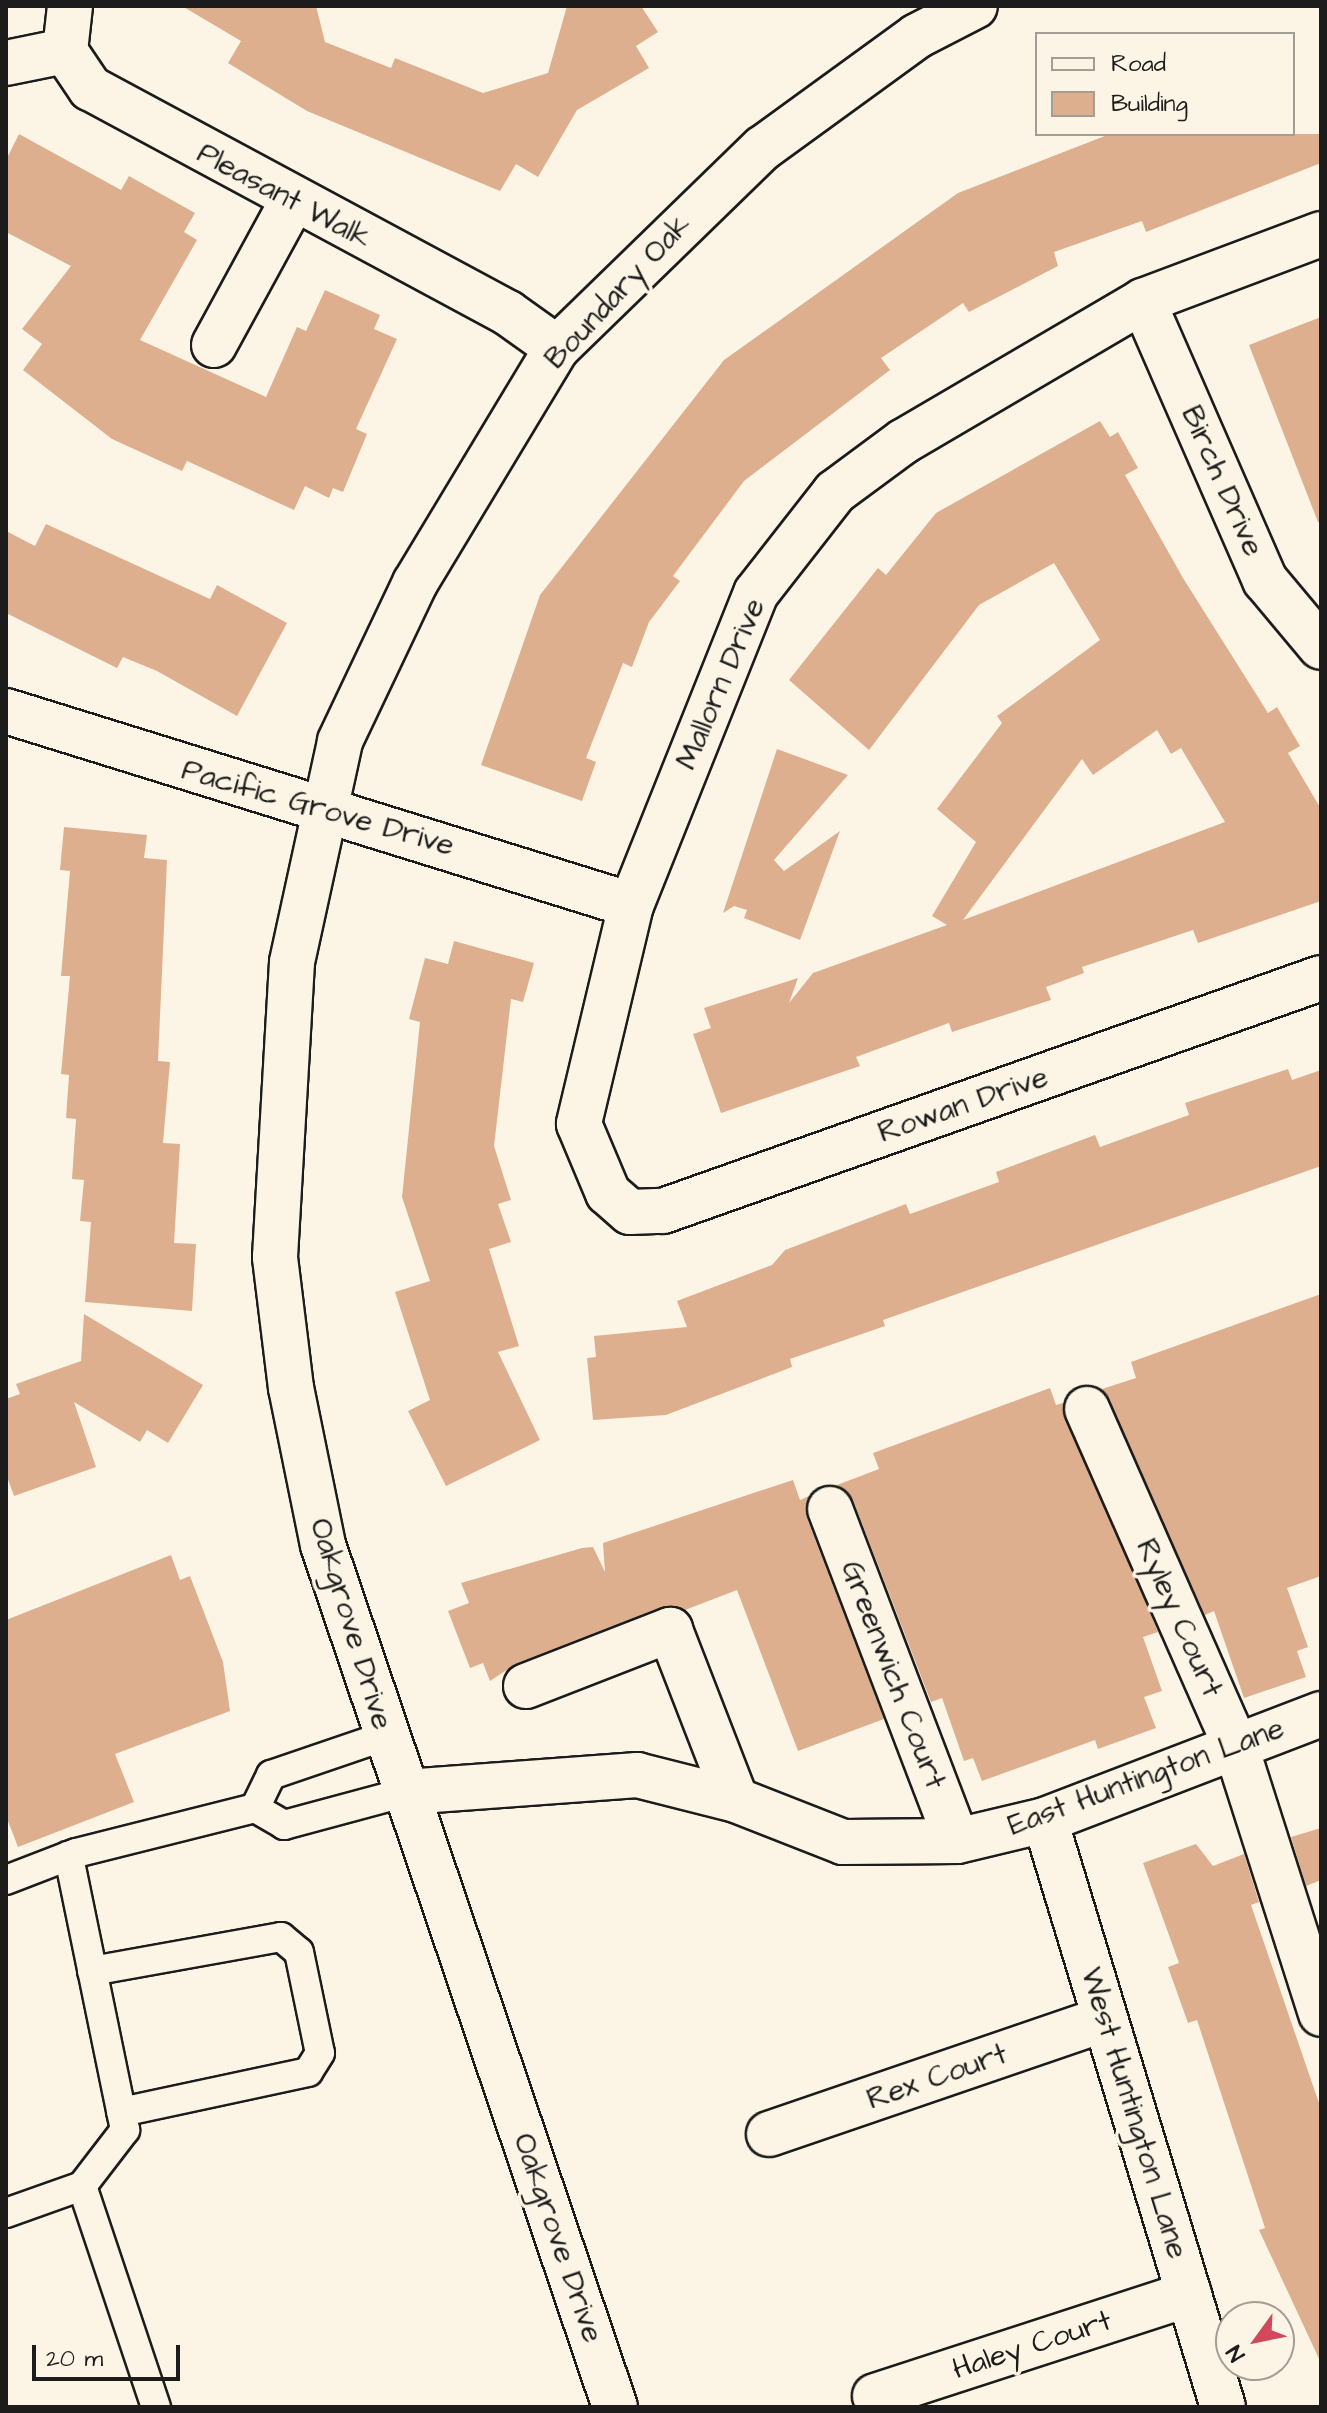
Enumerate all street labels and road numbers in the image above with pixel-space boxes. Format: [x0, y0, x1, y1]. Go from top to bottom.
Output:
street label: Pleasant Walk [191, 135, 377, 257]
street label: Boundary Oak [537, 207, 699, 377]
street label: Birch Drive [1173, 400, 1271, 562]
street label: Mallorn Drive [669, 593, 773, 775]
street label: Pacific Grove Drive [178, 752, 458, 864]
street label: Rowan Drive [873, 1059, 1053, 1151]
street label: Oakgrove Drive [302, 1514, 400, 1734]
street label: Ryley Court [1128, 1533, 1230, 1703]
street label: Greenwich Court [833, 1556, 953, 1794]
street label: East Huntington Lane [1003, 1710, 1289, 1844]
street label: West Huntington Lane [1073, 1963, 1195, 2263]
street label: Rex Court [862, 2036, 1012, 2118]
street label: Oakgrove Drive [505, 2129, 611, 2347]
street label: Haley Court [948, 2302, 1116, 2388]

